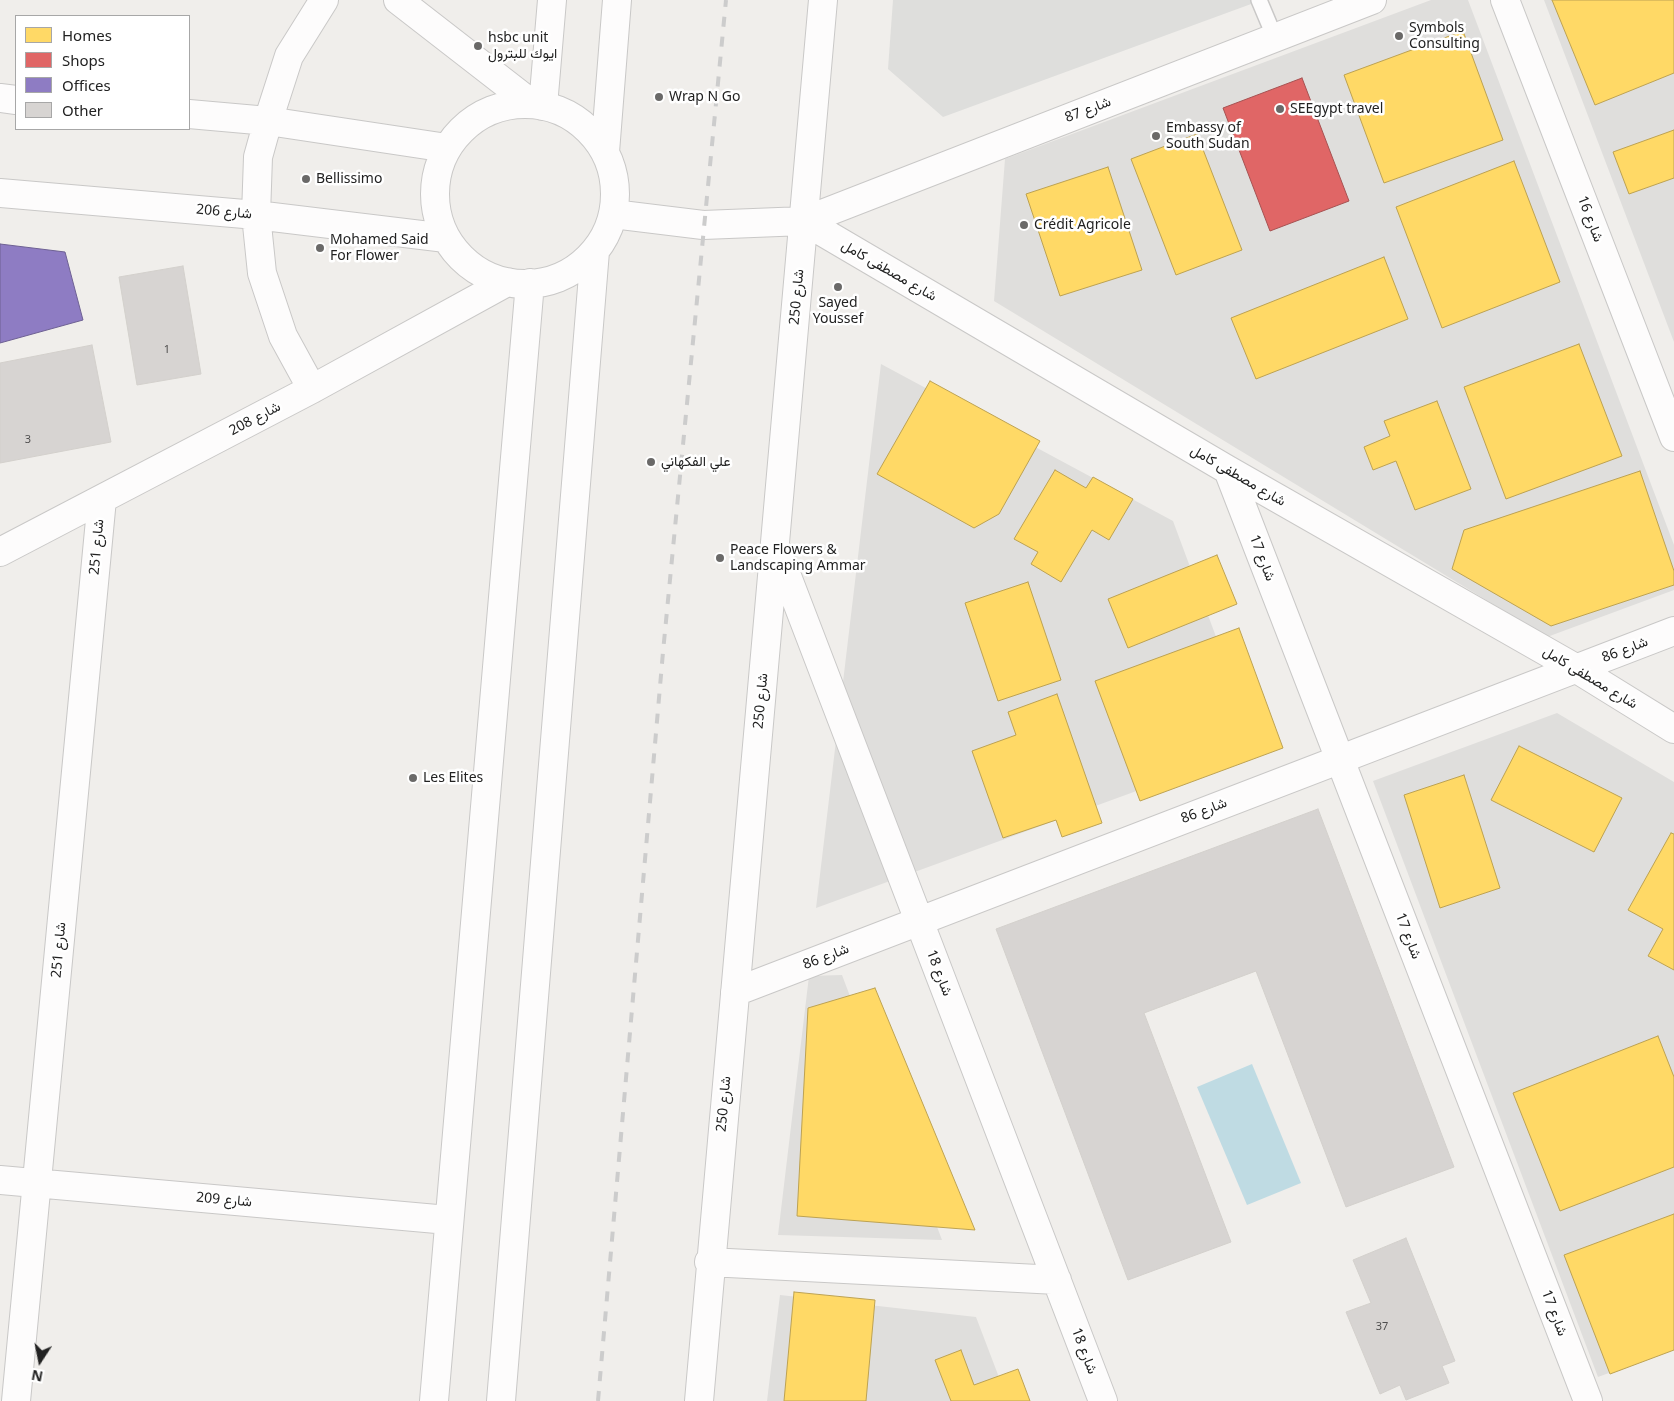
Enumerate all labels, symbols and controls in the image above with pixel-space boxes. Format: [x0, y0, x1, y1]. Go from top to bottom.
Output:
legend [15, 15, 190, 130]
place label: Symbols Consulting [1409, 20, 1480, 52]
text: Homes [62, 25, 112, 45]
place label: hsbc unit ايوك للبترول [488, 30, 557, 62]
marker: Symbols Consulting [1393, 30, 1405, 42]
marker: hsbc unit ايوك للبترول [472, 40, 484, 52]
text: Shops [62, 50, 105, 70]
text: Offices [62, 75, 111, 95]
place label: Wrap N Go [669, 89, 740, 105]
marker: Wrap N Go [653, 91, 665, 103]
street label: شارع 87 [1063, 94, 1113, 126]
text: Other [62, 100, 103, 120]
place label: SEEgypt travel [1290, 101, 1383, 117]
marker: SEEgypt travel [1274, 103, 1286, 115]
place label: Embassy of South Sudan [1166, 120, 1250, 152]
marker: Embassy of South Sudan [1150, 130, 1162, 142]
place label: Bellissimo [316, 171, 382, 187]
marker: Bellissimo [300, 173, 312, 185]
street label: شارع 16 [1574, 194, 1606, 244]
street label: شارع 206 [195, 201, 253, 223]
place label: Crédit Agricole [1034, 217, 1131, 233]
marker: Crédit Agricole [1018, 219, 1030, 231]
place label: Mohamed Said For Flower [330, 232, 429, 264]
street label: شارع مصطفى كامل [838, 237, 940, 305]
marker: Mohamed Said For Flower [314, 242, 326, 254]
street label: شارع 250 [786, 268, 808, 326]
marker: Sayed Youssef [832, 281, 844, 293]
place label: Sayed Youssef [813, 295, 863, 328]
house number: 1 [164, 343, 170, 357]
street label: شارع 208 [226, 398, 284, 440]
house number: 3 [25, 433, 31, 447]
street label: شارع مصطفى كامل [1187, 442, 1289, 510]
place label: علي الفكهاني [661, 454, 731, 470]
marker: علي الفكهاني [645, 456, 657, 468]
street label: شارع 251 [86, 518, 108, 576]
street label: شارع 17 [1246, 533, 1278, 583]
place label: Peace Flowers & Landscaping Ammar [730, 542, 866, 574]
marker: Peace Flowers & Landscaping Ammar [714, 552, 726, 564]
street label: شارع 86 [1600, 634, 1650, 666]
street label: شارع مصطفى كامل [1540, 643, 1640, 713]
street label: شارع 250 [750, 672, 772, 730]
place label: Les Elites [423, 770, 483, 786]
marker: Les Elites [407, 772, 419, 784]
street label: شارع 86 [1179, 795, 1229, 827]
street label: شارع 17 [1392, 911, 1424, 961]
street label: شارع 251 [48, 921, 70, 979]
street label: شارع 86 [801, 941, 851, 973]
street label: شارع 18 [923, 948, 955, 998]
street label: شارع 250 [713, 1075, 735, 1133]
street label: شارع 209 [195, 1189, 253, 1211]
street label: شارع 17 [1538, 1288, 1570, 1338]
house number: 37 [1376, 1320, 1388, 1334]
street label: شارع 18 [1068, 1326, 1100, 1376]
north arrow [15, 1336, 65, 1386]
text: N [30, 1366, 44, 1387]

